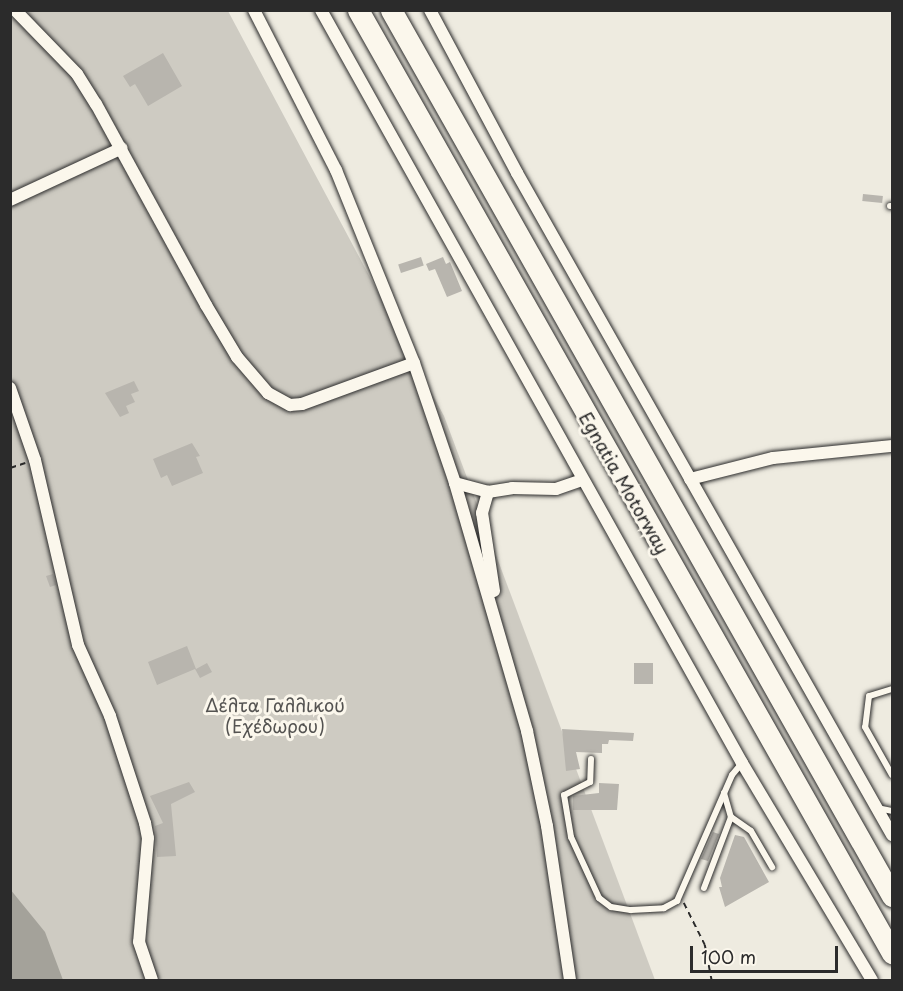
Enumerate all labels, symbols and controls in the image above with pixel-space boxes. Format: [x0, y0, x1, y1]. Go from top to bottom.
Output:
street label: Egnatia Motorway [575, 408, 673, 558]
park label: Δέλτα Γαλλικού (Εχέδωρου) [205, 695, 345, 738]
scale bar [693, 934, 842, 972]
text: 100 m [701, 943, 756, 970]

